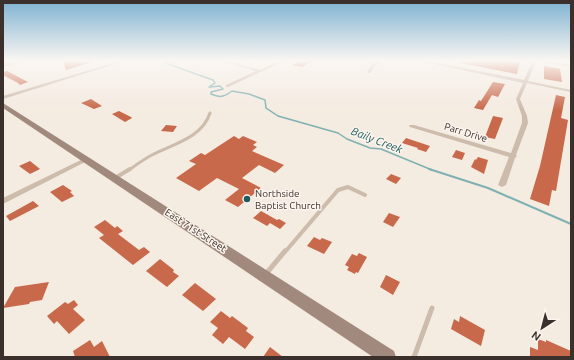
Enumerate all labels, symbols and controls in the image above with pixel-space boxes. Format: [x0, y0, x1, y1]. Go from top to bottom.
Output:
street label: Parr Drive [443, 121, 489, 144]
water label: Baily Creek [350, 125, 405, 155]
place label: Northside Baptist Church [255, 188, 321, 211]
marker: Northside Baptist Church [242, 194, 252, 204]
street label: East 71st Street [163, 206, 229, 254]
north arrow [522, 308, 562, 348]
text: N [529, 329, 543, 343]

